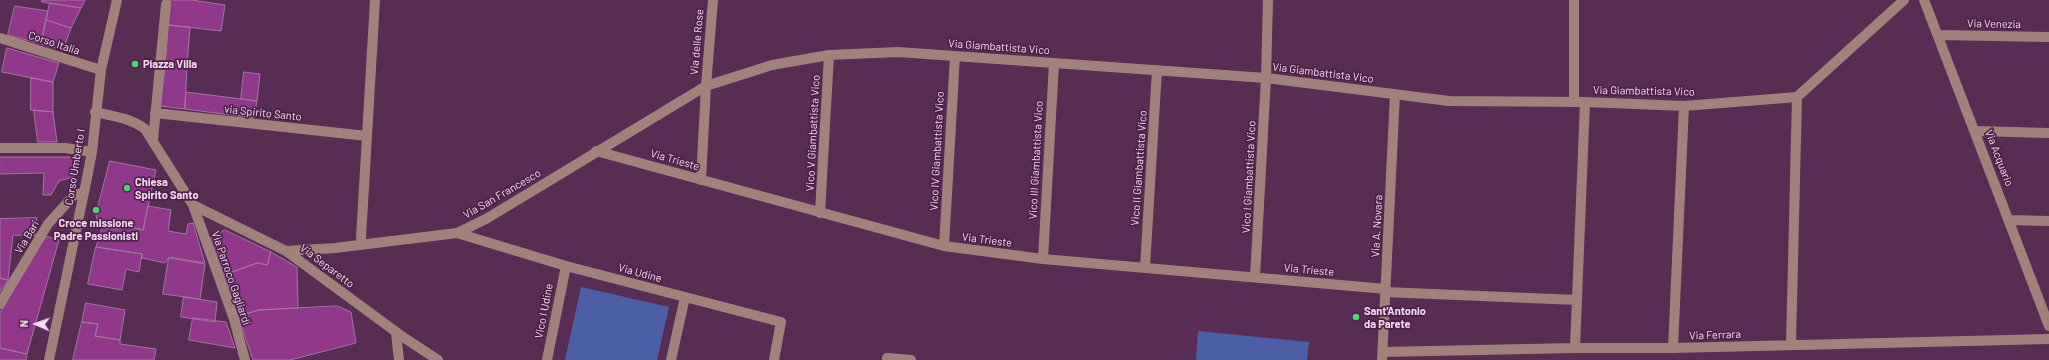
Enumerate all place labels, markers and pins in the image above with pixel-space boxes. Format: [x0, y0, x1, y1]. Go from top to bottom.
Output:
place label: Piazza Villa [143, 57, 197, 71]
marker: Piazza Villa [130, 59, 140, 69]
place label: Chiesa Spirito Santo [135, 175, 199, 201]
marker: Chiesa Spirito Santo [122, 183, 132, 193]
marker: Croce missione Padre Passionisti [91, 205, 101, 215]
place label: Croce missione Padre Passionisti [54, 216, 138, 242]
place label: Sant'Antonio da Parete [1364, 304, 1426, 330]
marker: Sant'Antonio da Parete [1351, 312, 1361, 322]

